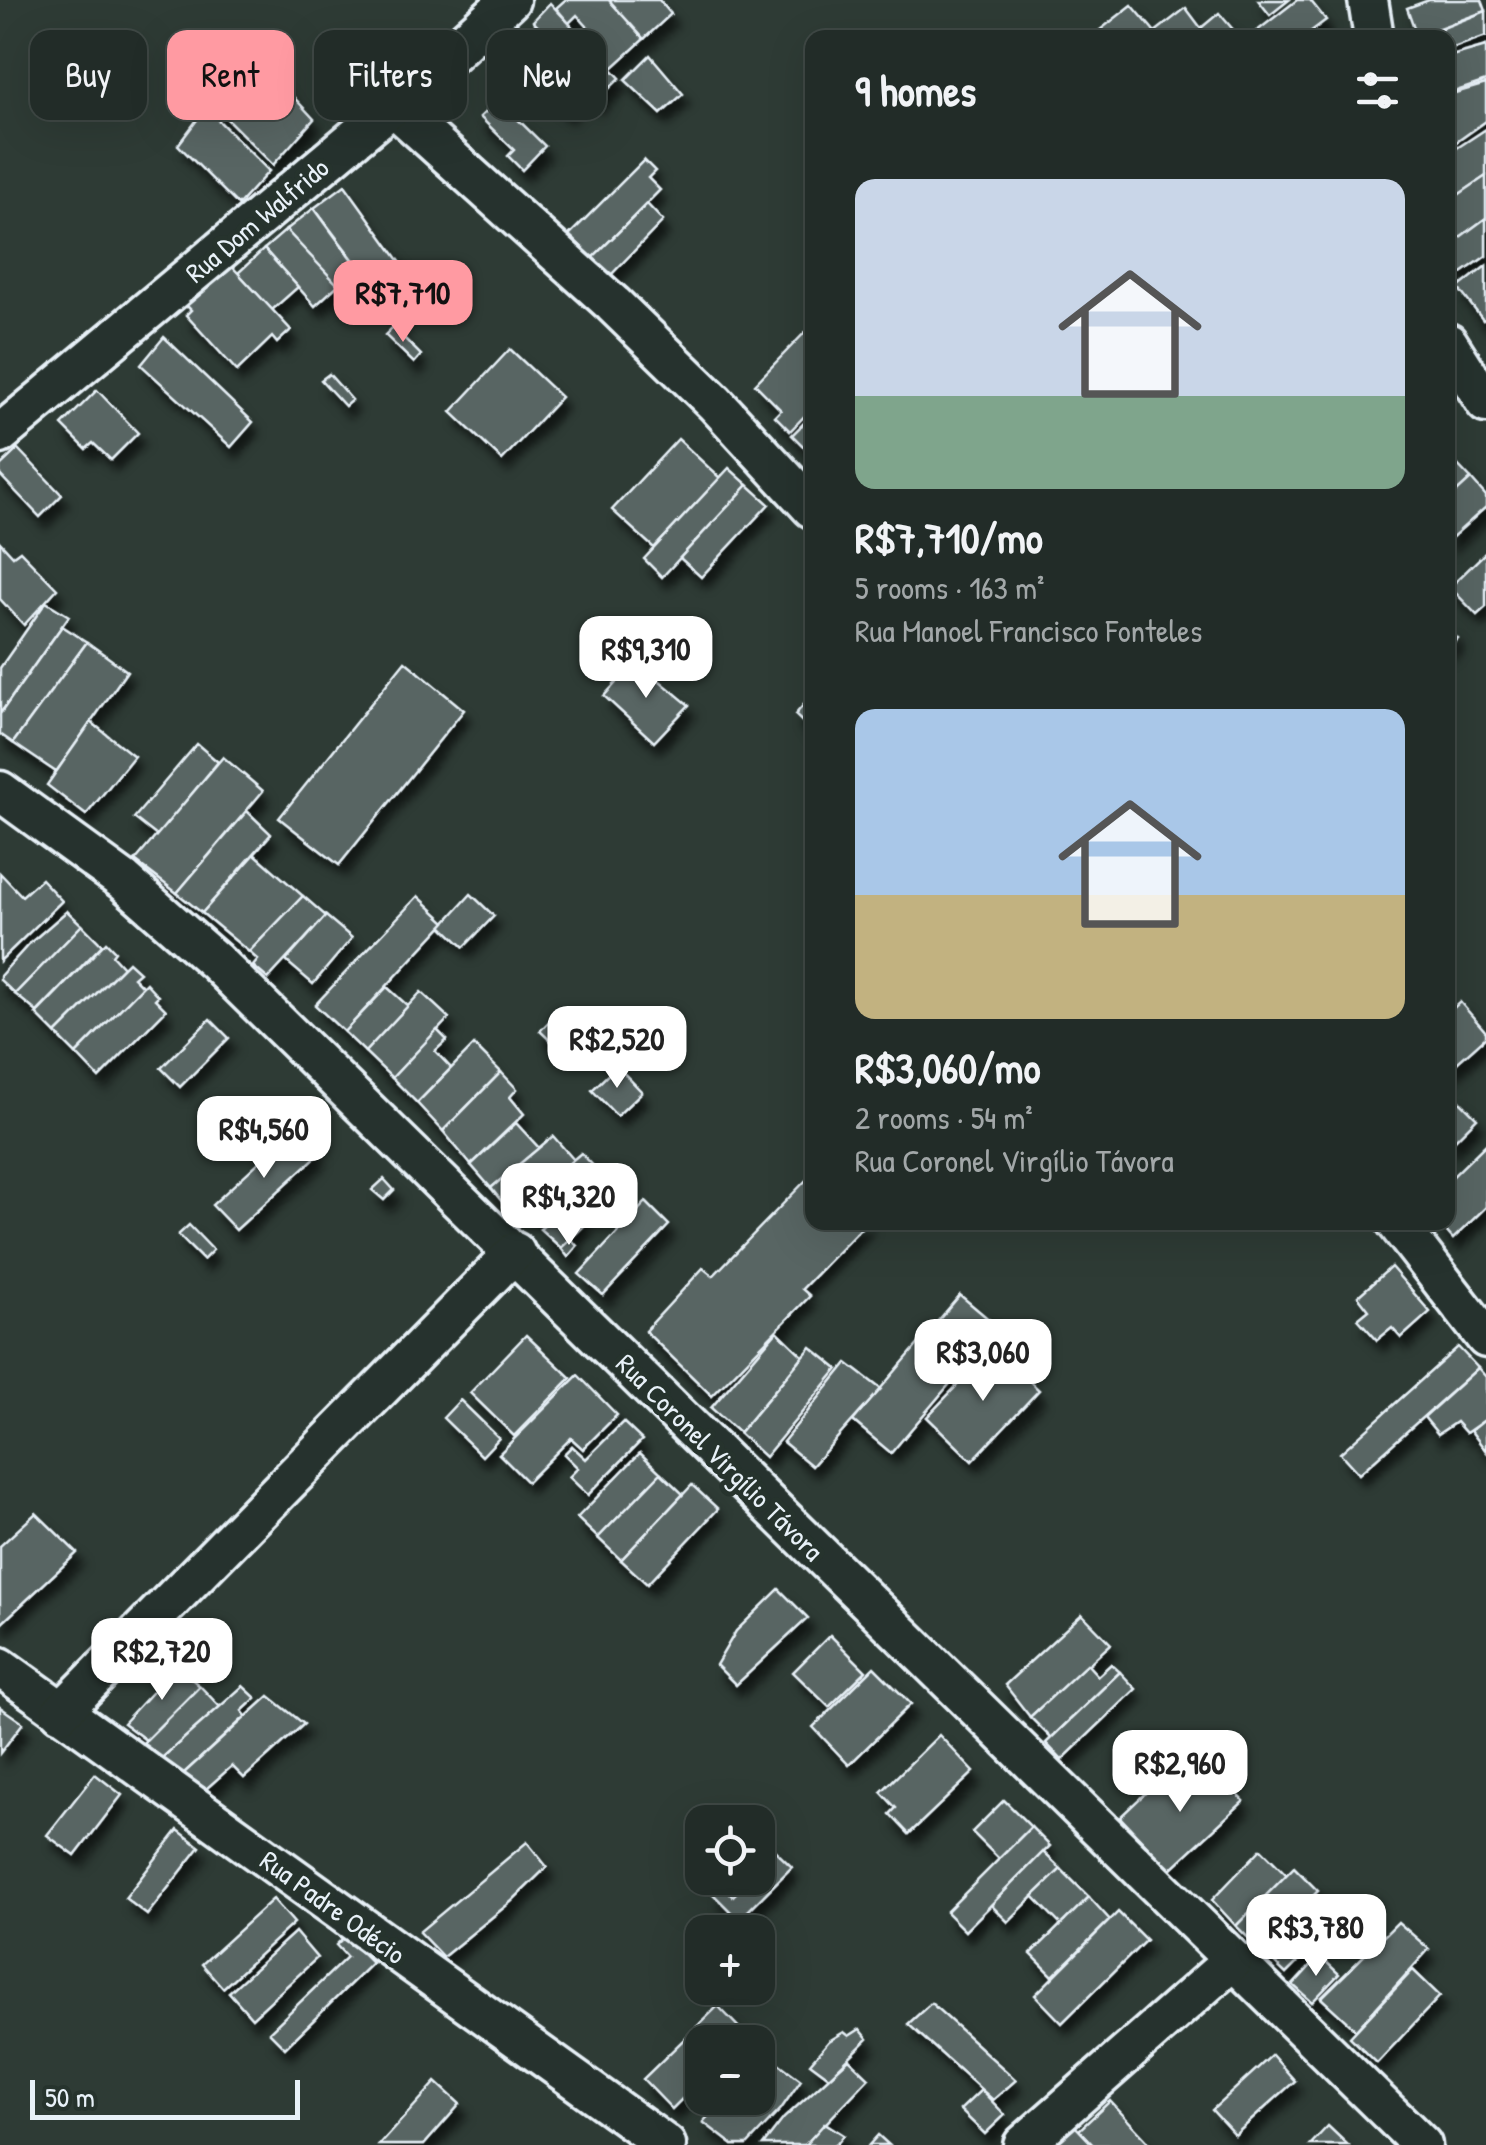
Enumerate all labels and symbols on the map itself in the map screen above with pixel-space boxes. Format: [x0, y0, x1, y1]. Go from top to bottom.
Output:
street label: Rua Dom Walfrido [177, 149, 337, 291]
pin: R$7,710 [311, 260, 495, 345]
pin: R$9,310 [554, 616, 738, 701]
pin: R$2,520 [525, 1006, 709, 1091]
pin: R$4,560 [172, 1096, 356, 1181]
pin: R$4,320 [477, 1163, 661, 1248]
pin: R$3,060 [891, 1319, 1075, 1404]
street label: Rua Coronel Virgílio Távora [608, 1345, 832, 1569]
pin: R$2,720 [70, 1618, 254, 1703]
pin: R$2,960 [1088, 1730, 1272, 1815]
street label: Rua Padre Odécio [253, 1841, 413, 1973]
pin: R$3,780 [1224, 1894, 1408, 1979]
scale bar [30, 2075, 300, 2120]

